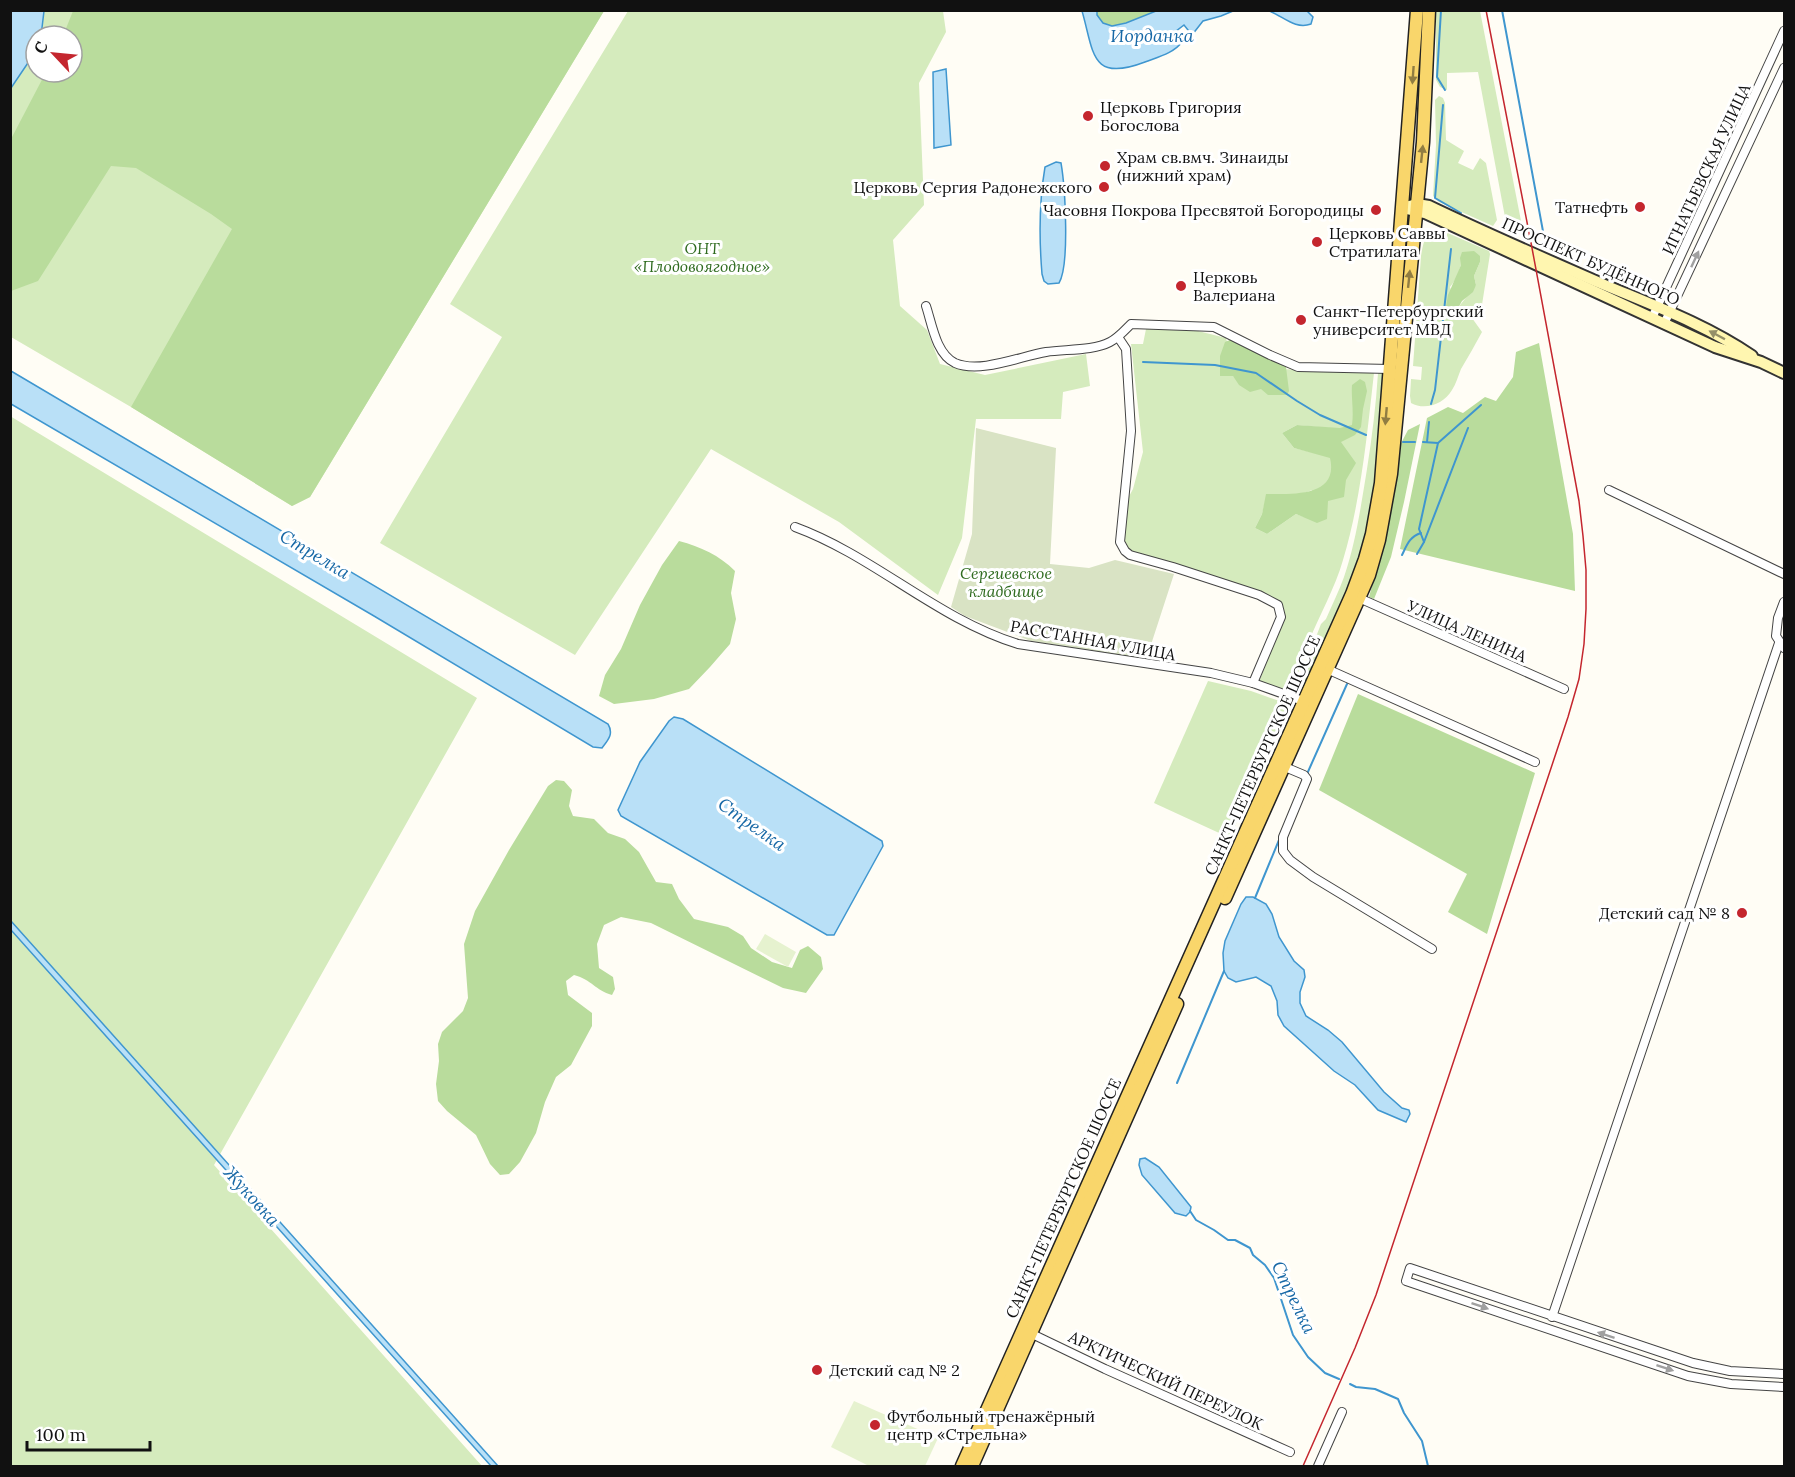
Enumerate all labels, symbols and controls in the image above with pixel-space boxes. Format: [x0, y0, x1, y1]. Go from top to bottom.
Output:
north arrow [24, 24, 84, 84]
water label: Иорданка [1110, 24, 1194, 47]
text: С [29, 38, 52, 57]
one-way arrow [1408, 65, 1418, 84]
street label: ИГНАТЬЕВСКАЯ УЛИЦА [1658, 79, 1755, 258]
place label: Церковь Григория Богослова [1100, 97, 1242, 135]
marker: Церковь Григория Богослова [1081, 109, 1095, 123]
one-way arrow [1417, 145, 1427, 164]
place label: Храм св.вмч. Зинаиды (нижний храм) [1117, 147, 1289, 186]
marker: Храм св.вмч. Зинаиды (нижний храм) [1098, 159, 1112, 173]
place label: Церковь Сергия Радонежского [853, 177, 1092, 197]
marker: Церковь Сергия Радонежского [1097, 180, 1111, 194]
place label: Татнефть [1555, 197, 1628, 217]
place label: Часовня Покрова Пресвятой Богородицы [1043, 200, 1364, 220]
marker: Татнефть [1633, 200, 1647, 214]
marker: Часовня Покрова Пресвятой Богородицы [1369, 203, 1383, 217]
street label: ПРОСПЕКТ БУДЁННОГО [1499, 213, 1683, 309]
place label: Церковь Саввы Стратилата [1329, 223, 1446, 261]
marker: Церковь Саввы Стратилата [1310, 235, 1324, 249]
park label: ОНТ «Плодовоягодное» [634, 238, 770, 276]
one-way arrow [1690, 251, 1699, 268]
place label: Церковь Валериана [1193, 267, 1275, 305]
one-way arrow [1404, 269, 1414, 288]
marker: Церковь Валериана [1174, 279, 1188, 293]
place label: Санкт-Петербургский университет МВД [1313, 301, 1484, 339]
marker: Санкт-Петербургский университет МВД [1294, 313, 1308, 327]
one-way arrow [1708, 330, 1725, 340]
one-way arrow [1381, 406, 1391, 425]
water label: Стрелка [276, 524, 354, 584]
park label: Сергиевское кладбище [960, 563, 1052, 601]
street label: УЛИЦА ЛЕНИНА [1403, 595, 1531, 667]
street label: РАССТАННАЯ УЛИЦА [1009, 616, 1178, 665]
street label: САНКТ-ПЕТЕРБУРГСКОЕ ШОССЕ [1200, 632, 1324, 878]
water label: Стрелка [714, 792, 791, 856]
place label: Детский сад № 8 [1599, 903, 1730, 923]
marker: Детский сад № 8 [1735, 906, 1749, 920]
street label: САНКТ-ПЕТЕРБУРГСКОЕ ШОССЕ [1001, 1075, 1125, 1321]
water label: Жуковка [218, 1160, 285, 1231]
water label: Стрелка [1267, 1257, 1321, 1337]
one-way arrow [1471, 1302, 1489, 1312]
street label: АРКТИЧЕСКИЙ ПЕРЕУЛОК [1065, 1326, 1266, 1434]
one-way arrow [1596, 1330, 1614, 1339]
place label: Детский сад № 2 [829, 1360, 960, 1380]
marker: Детский сад № 2 [810, 1363, 824, 1377]
one-way arrow [1656, 1364, 1674, 1374]
place label: Футбольный тренажёрный центр «Стрельна» [887, 1406, 1095, 1444]
scale bar [27, 1414, 150, 1452]
marker: Футбольный тренажёрный центр «Стрельна» [868, 1418, 882, 1432]
text: 100 m [36, 1423, 86, 1446]

